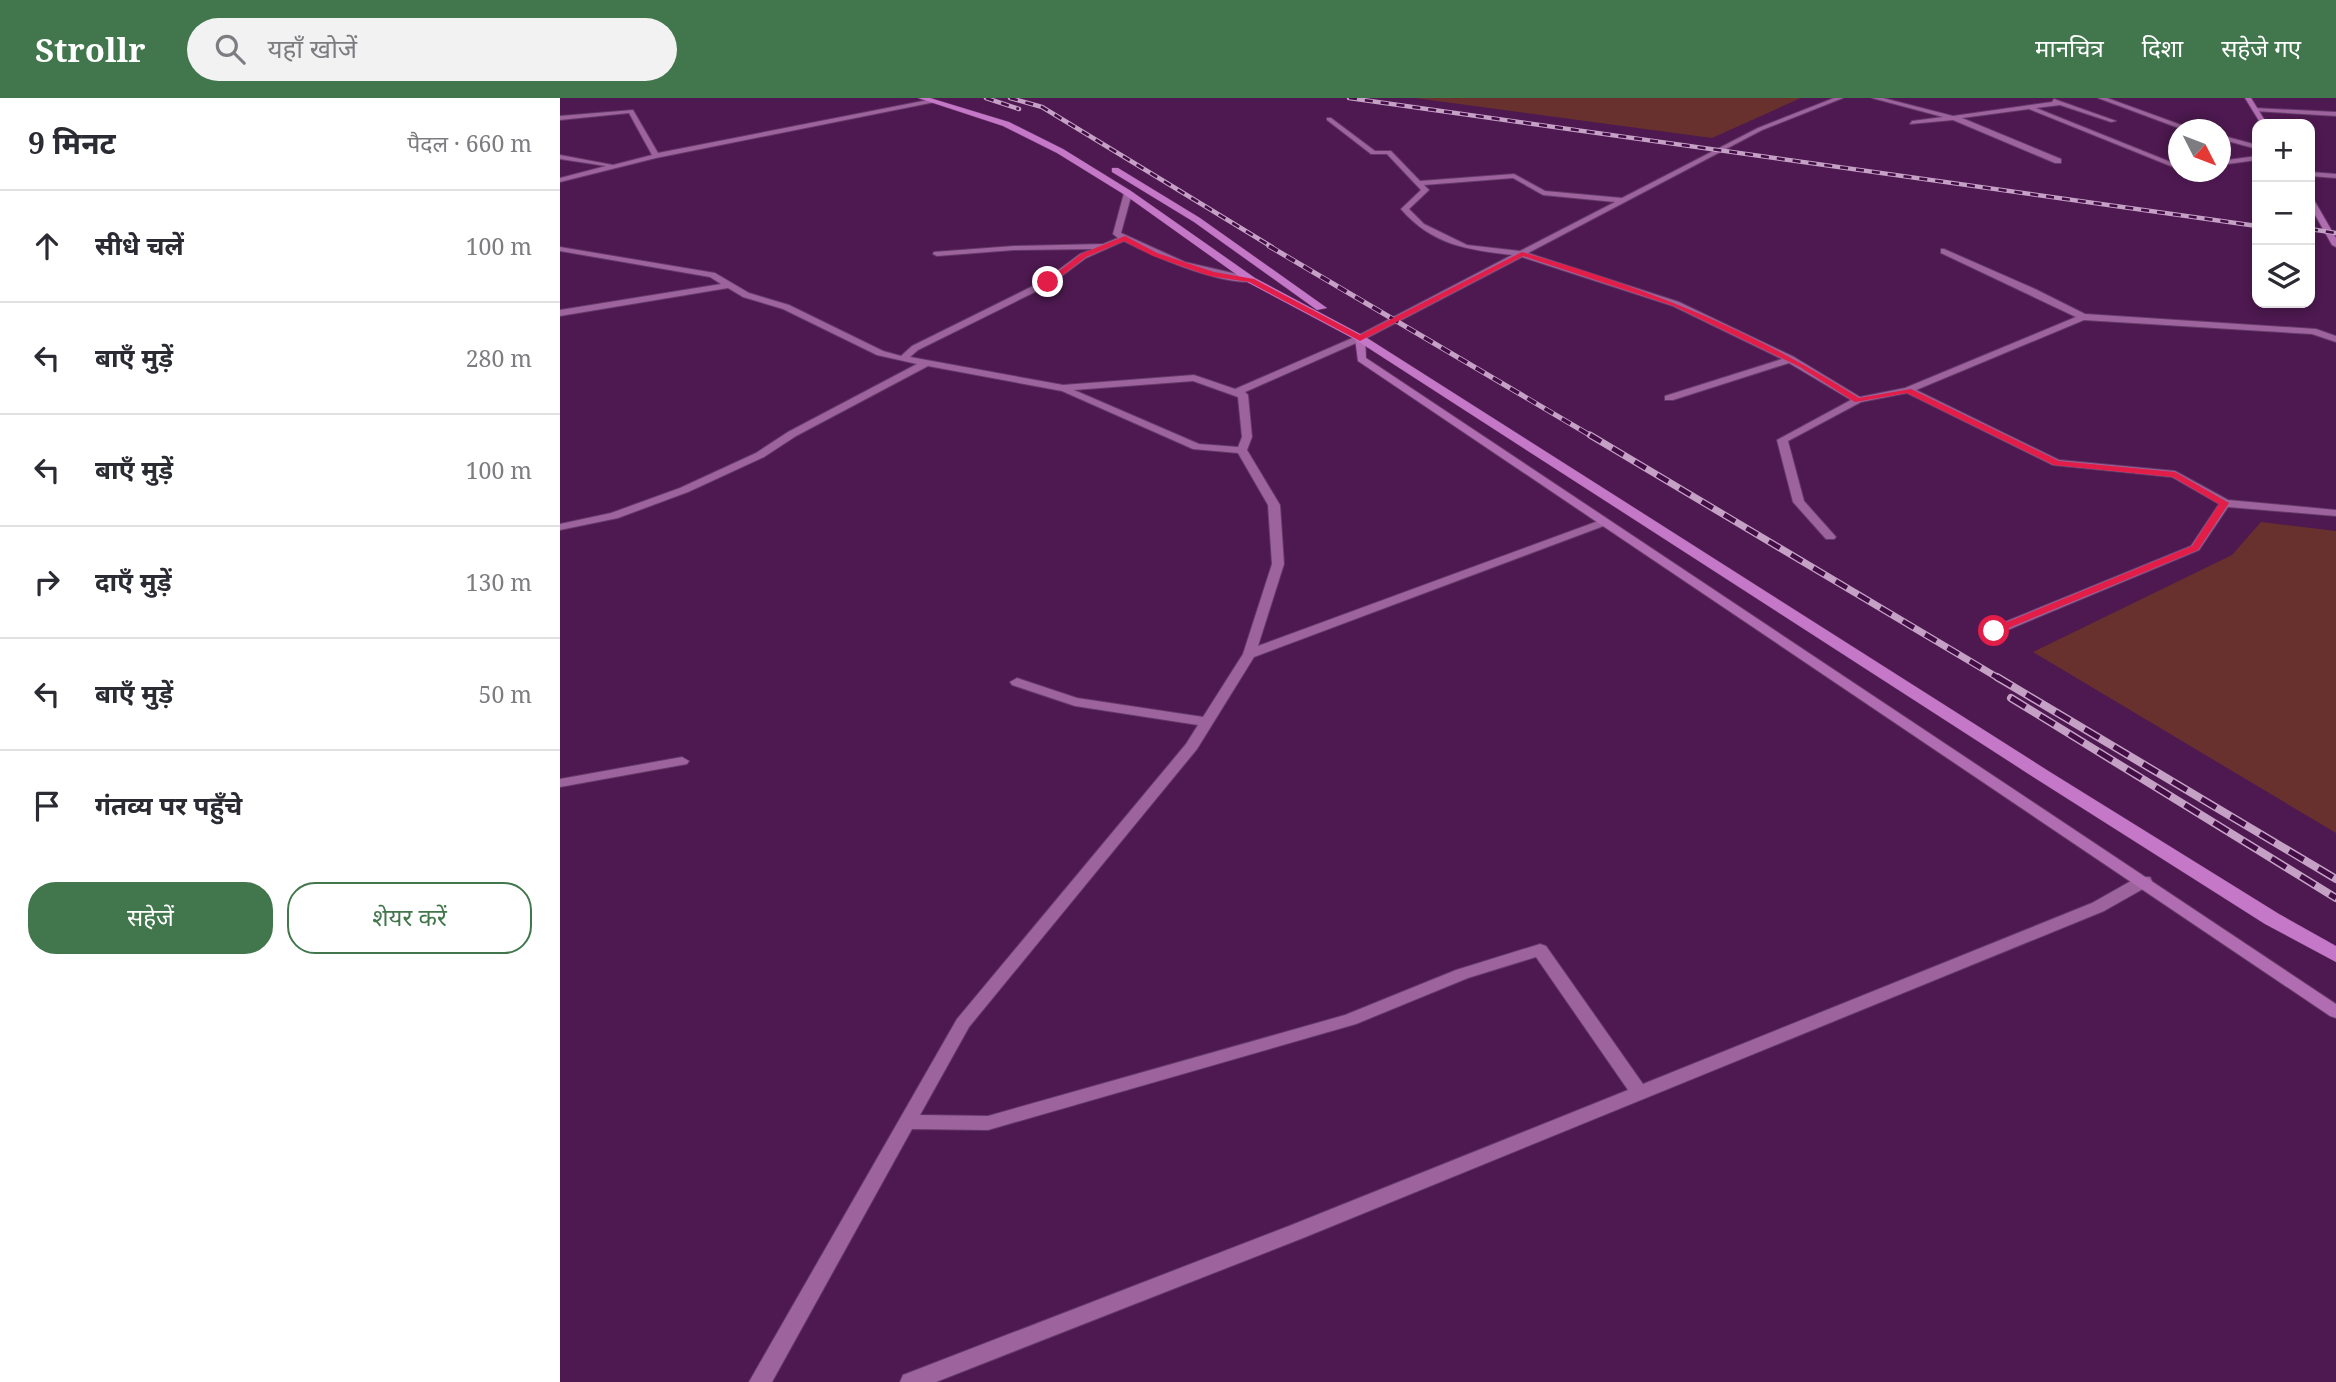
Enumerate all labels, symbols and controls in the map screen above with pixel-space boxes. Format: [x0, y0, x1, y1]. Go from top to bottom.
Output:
search box [187, 18, 677, 81]
text: Strollr [35, 27, 145, 72]
icon: search [211, 30, 249, 68]
text: यहाँ खोजें [267, 30, 357, 66]
text: मानचित्र [2035, 31, 2104, 64]
text: दिशा [2142, 31, 2183, 64]
text: सहेजे गए [2221, 31, 2301, 64]
north arrow [2168, 119, 2231, 182]
map controls [2252, 119, 2315, 308]
button: + [2252, 119, 2315, 182]
text: 9 मिनट [28, 122, 116, 163]
text: पैदल · 660 m [407, 127, 532, 159]
button: − [2252, 182, 2315, 245]
icon: ahead [28, 227, 66, 265]
text: सीधे चलें [95, 227, 184, 263]
text: 100 m [466, 230, 532, 262]
button: layers [2252, 245, 2315, 308]
route end [1032, 266, 1063, 297]
icon: left [28, 339, 66, 377]
text: बाएँ मुड़ें [95, 339, 173, 375]
text: 280 m [466, 342, 532, 374]
icon: left [28, 451, 66, 489]
text: बाएँ मुड़ें [95, 451, 173, 487]
text: 100 m [466, 454, 532, 486]
icon: right [28, 563, 66, 601]
text: दाएँ मुड़ें [95, 563, 172, 599]
text: 130 m [466, 566, 532, 598]
route start [1978, 615, 2009, 646]
icon: left [28, 675, 66, 713]
text: बाएँ मुड़ें [95, 675, 173, 711]
text: 50 m [479, 678, 532, 710]
icon: arrive [28, 787, 66, 825]
text: गंतव्य पर पहुँचे [95, 787, 242, 823]
button: सहेजें [28, 882, 273, 954]
button: शेयर करें [287, 882, 532, 954]

